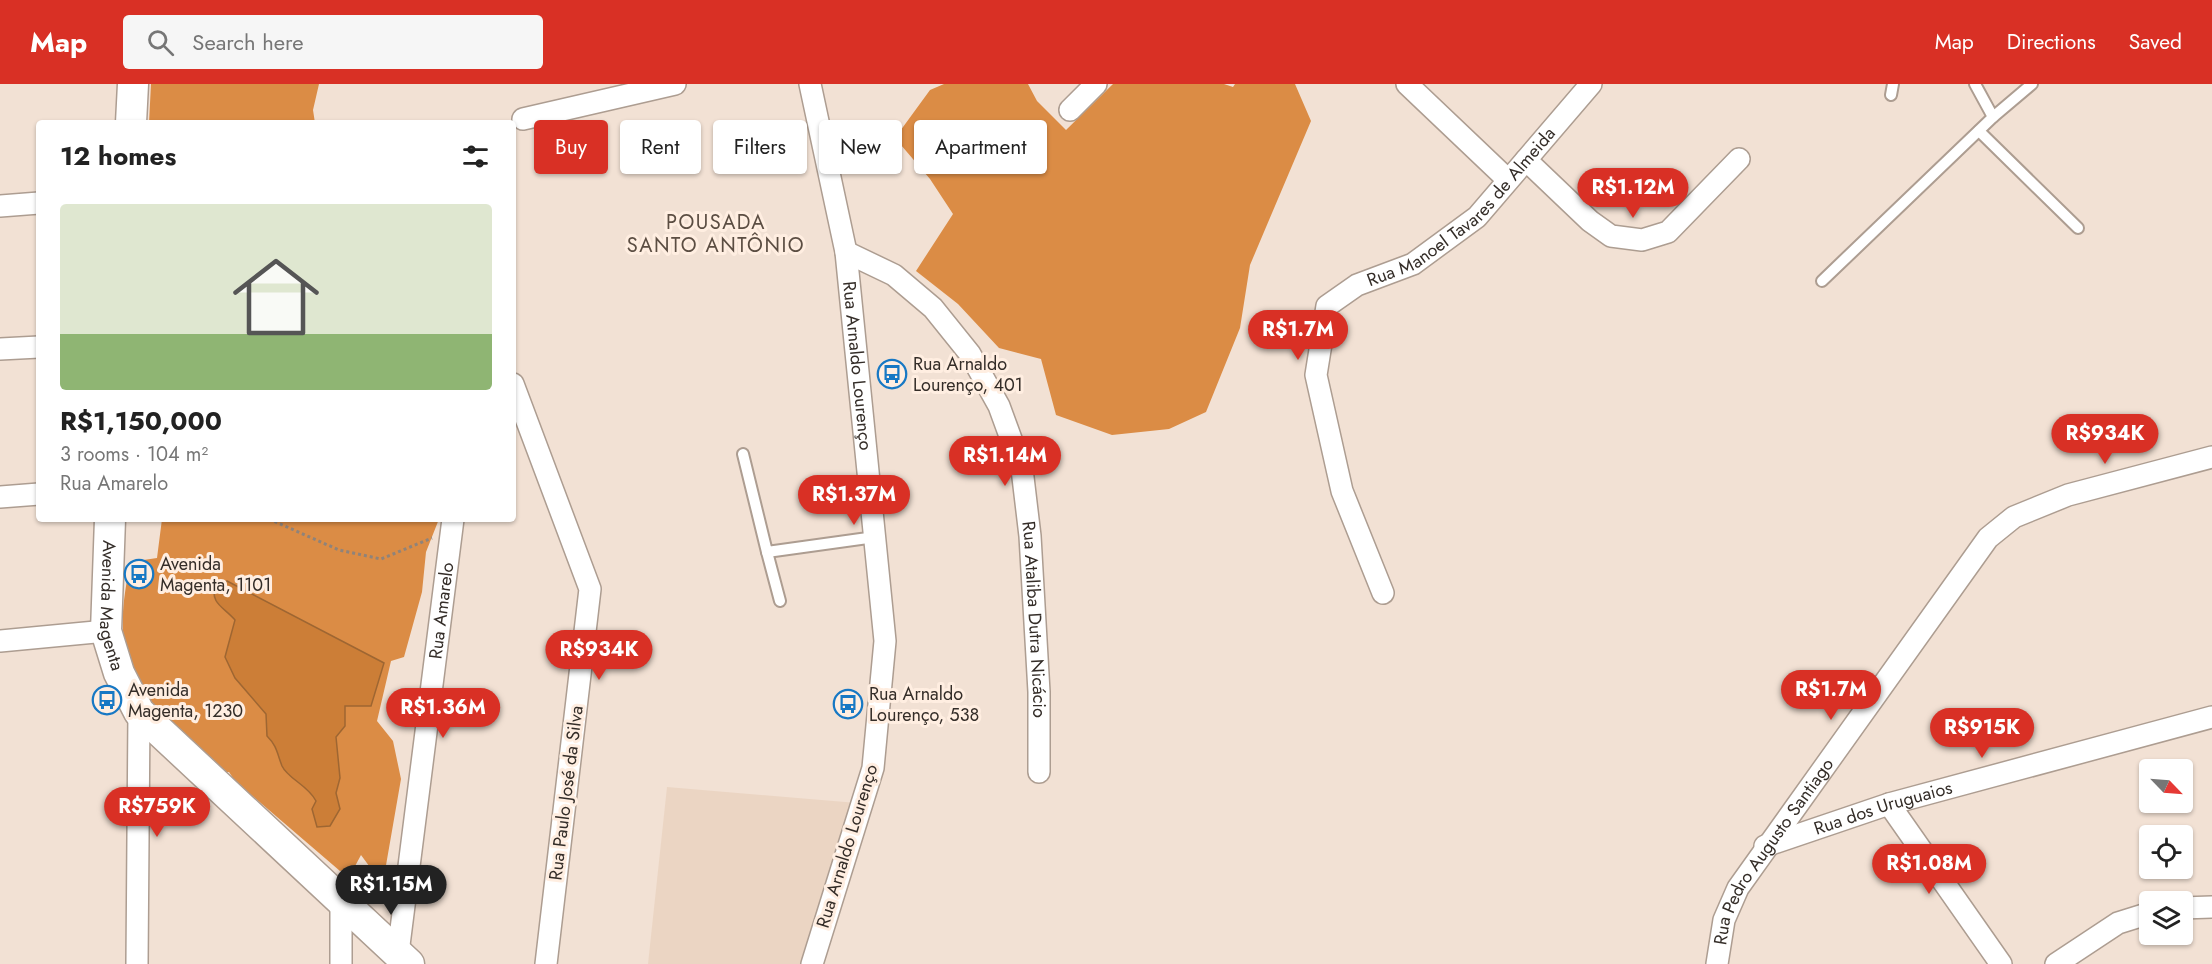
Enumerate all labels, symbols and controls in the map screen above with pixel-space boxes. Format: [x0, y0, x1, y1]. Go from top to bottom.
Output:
search box [123, 15, 543, 69]
text: Map [30, 22, 87, 63]
icon: search [144, 26, 177, 59]
text: Search here [192, 26, 304, 58]
text: Map [1935, 27, 1974, 57]
text: Directions [2007, 27, 2096, 57]
text: Saved [2129, 27, 2182, 57]
chip: Buy [534, 120, 608, 174]
chip: Rent [620, 120, 701, 174]
chip: Filters [713, 120, 807, 174]
chip: New [819, 120, 902, 174]
chip: Apartment [914, 120, 1047, 174]
street label: Rua Manoel Tavares de Almeida [1363, 121, 1562, 293]
text: 12 homes [60, 137, 176, 175]
icon: filters [459, 140, 492, 173]
pin: R$1.12M [1578, 168, 1688, 219]
text: R$1.12M [1591, 173, 1675, 202]
district label: POUSADA SANTO ANTÔNIO [627, 208, 805, 260]
icon: home [222, 243, 330, 351]
street label: Rua Arnaldo Lourenço [836, 280, 879, 452]
pin: R$1.7M [1249, 310, 1347, 361]
text: R$1.7M [1262, 315, 1334, 344]
place label: Rua Arnaldo Lourenço, 401 [913, 351, 1023, 398]
bus stop icon: Rua Arnaldo Lourenço, 401 [876, 358, 908, 390]
text: R$1,150,000 [60, 402, 222, 440]
pin: R$934K [2056, 414, 2154, 465]
text: R$934K [2065, 419, 2145, 448]
pin: R$1.14M [950, 436, 1060, 487]
text: 3 rooms · 104 m² [60, 440, 208, 469]
text: R$1.14M [963, 441, 1047, 470]
text: Rua Amarelo [60, 469, 168, 498]
pin: R$1.37M [799, 475, 909, 526]
text: R$1.37M [812, 480, 896, 509]
street label: Rua Ataliba Dutra Nicácio [1015, 520, 1052, 718]
street label: Avenida Magenta [93, 540, 130, 674]
place label: Avenida Magenta, 1101 [160, 551, 271, 598]
bus stop icon: Avenida Magenta, 1101 [123, 558, 155, 590]
street label: Rua Amarelo [422, 561, 460, 661]
pin: R$934K [550, 630, 648, 681]
text: R$934K [559, 635, 639, 664]
pin: R$1.7M [1782, 670, 1880, 721]
text: R$1.7M [1795, 675, 1867, 704]
place label: Avenida Magenta, 1230 [128, 677, 243, 724]
place label: Rua Arnaldo Lourenço, 538 [869, 681, 979, 728]
bus stop icon: Avenida Magenta, 1230 [91, 684, 123, 716]
pin: R$1.36M [388, 688, 498, 739]
bus stop icon: Rua Arnaldo Lourenço, 538 [832, 688, 864, 720]
text: R$1.36M [400, 693, 486, 722]
street label: Rua Paulo José da Silva [542, 704, 590, 882]
pin: R$915K [1933, 708, 2031, 759]
text: R$915K [1944, 713, 2020, 742]
street label: Rua Pedro Augusto Santiago [1707, 753, 1840, 947]
north arrow [2139, 759, 2193, 813]
map controls [2139, 759, 2193, 945]
street label: Rua Arnaldo Lourenço [810, 761, 884, 931]
street label: Rua dos Uruguaios [1810, 775, 1955, 842]
pin: R$759K [108, 787, 206, 838]
text: R$759K [118, 792, 196, 821]
button: locate [2139, 825, 2193, 879]
pin: R$1.08M [1874, 844, 1984, 895]
text: R$1.08M [1886, 849, 1972, 878]
pin: R$1.15M [336, 865, 446, 916]
text: R$1.15M [350, 870, 432, 899]
button: layers [2139, 891, 2193, 945]

